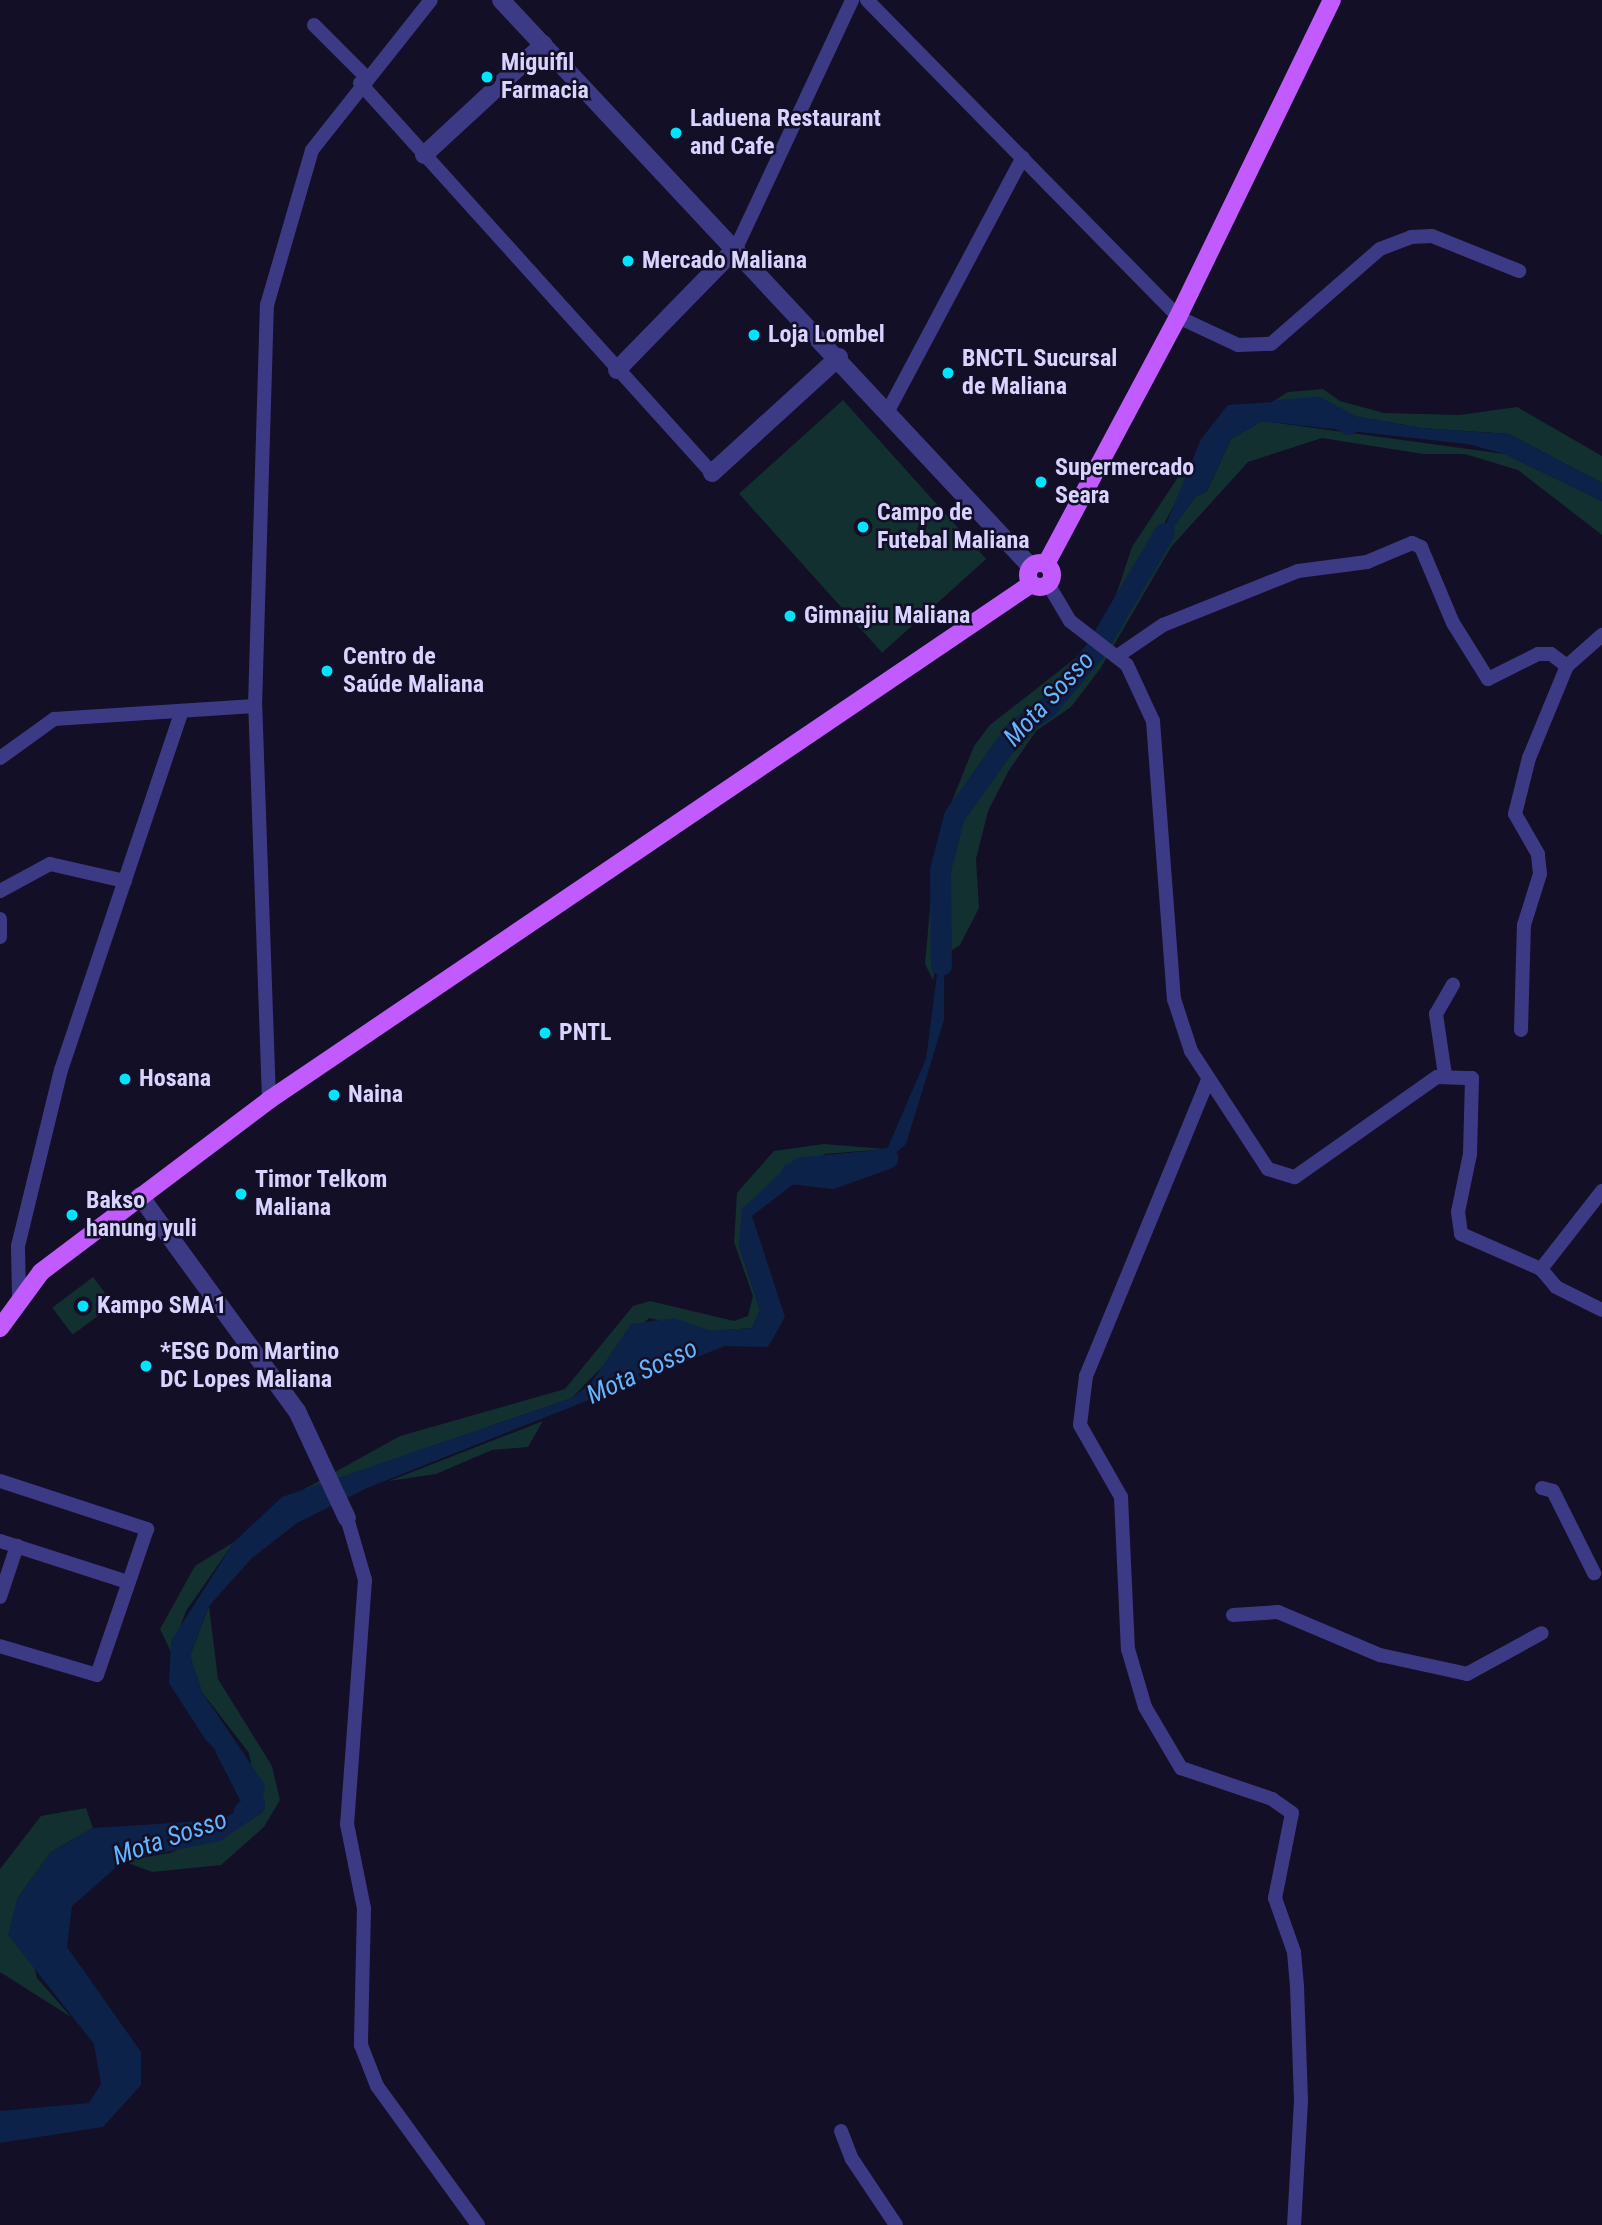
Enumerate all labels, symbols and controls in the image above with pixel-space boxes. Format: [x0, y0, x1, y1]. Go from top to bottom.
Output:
place label: Miguifil Farmacia [501, 49, 589, 105]
marker: Miguifil Farmacia [479, 69, 495, 85]
place label: Laduena Restaurant and Cafe [690, 105, 881, 161]
marker: Laduena Restaurant and Cafe [668, 125, 684, 141]
place label: Mercado Maliana [642, 247, 807, 275]
marker: Mercado Maliana [620, 253, 636, 269]
place label: Loja Lombel [768, 321, 885, 349]
marker: Loja Lombel [746, 327, 762, 343]
place label: BNCTL Sucursal de Maliana [962, 345, 1117, 401]
marker: BNCTL Sucursal de Maliana [940, 365, 956, 381]
place label: Supermercado Seara [1055, 454, 1194, 510]
marker: Supermercado Seara [1033, 474, 1049, 490]
place label: Campo de Futebal Maliana [877, 499, 1030, 555]
marker: Campo de Futebal Maliana [855, 519, 871, 535]
place label: Gimnajiu Maliana [804, 602, 970, 630]
marker: Gimnajiu Maliana [782, 608, 798, 624]
place label: Centro de Saúde Maliana [343, 643, 484, 699]
water label: Mota Sosso [997, 645, 1101, 753]
marker: Centro de Saúde Maliana [317, 661, 337, 681]
place label: PNTL [559, 1019, 612, 1047]
marker: PNTL [537, 1025, 553, 1041]
place label: Hosana [139, 1065, 211, 1093]
marker: Hosana [117, 1071, 133, 1087]
place label: Naina [348, 1081, 403, 1109]
marker: Naina [326, 1087, 342, 1103]
place label: Timor Telkom Maliana [255, 1166, 388, 1222]
marker: Timor Telkom Maliana [233, 1186, 249, 1202]
place label: Bakso hanung yuli [86, 1187, 197, 1243]
marker: Bakso hanung yuli [64, 1207, 80, 1223]
place label: Kampo SMA1 [97, 1292, 227, 1320]
marker: Kampo SMA1 [75, 1298, 91, 1314]
water label: Mota Sosso [582, 1333, 702, 1411]
place label: *ESG Dom Martino DC Lopes Maliana [160, 1338, 339, 1394]
marker: *ESG Dom Martino DC Lopes Maliana [138, 1358, 154, 1374]
water label: Mota Sosso [109, 1804, 231, 1872]

